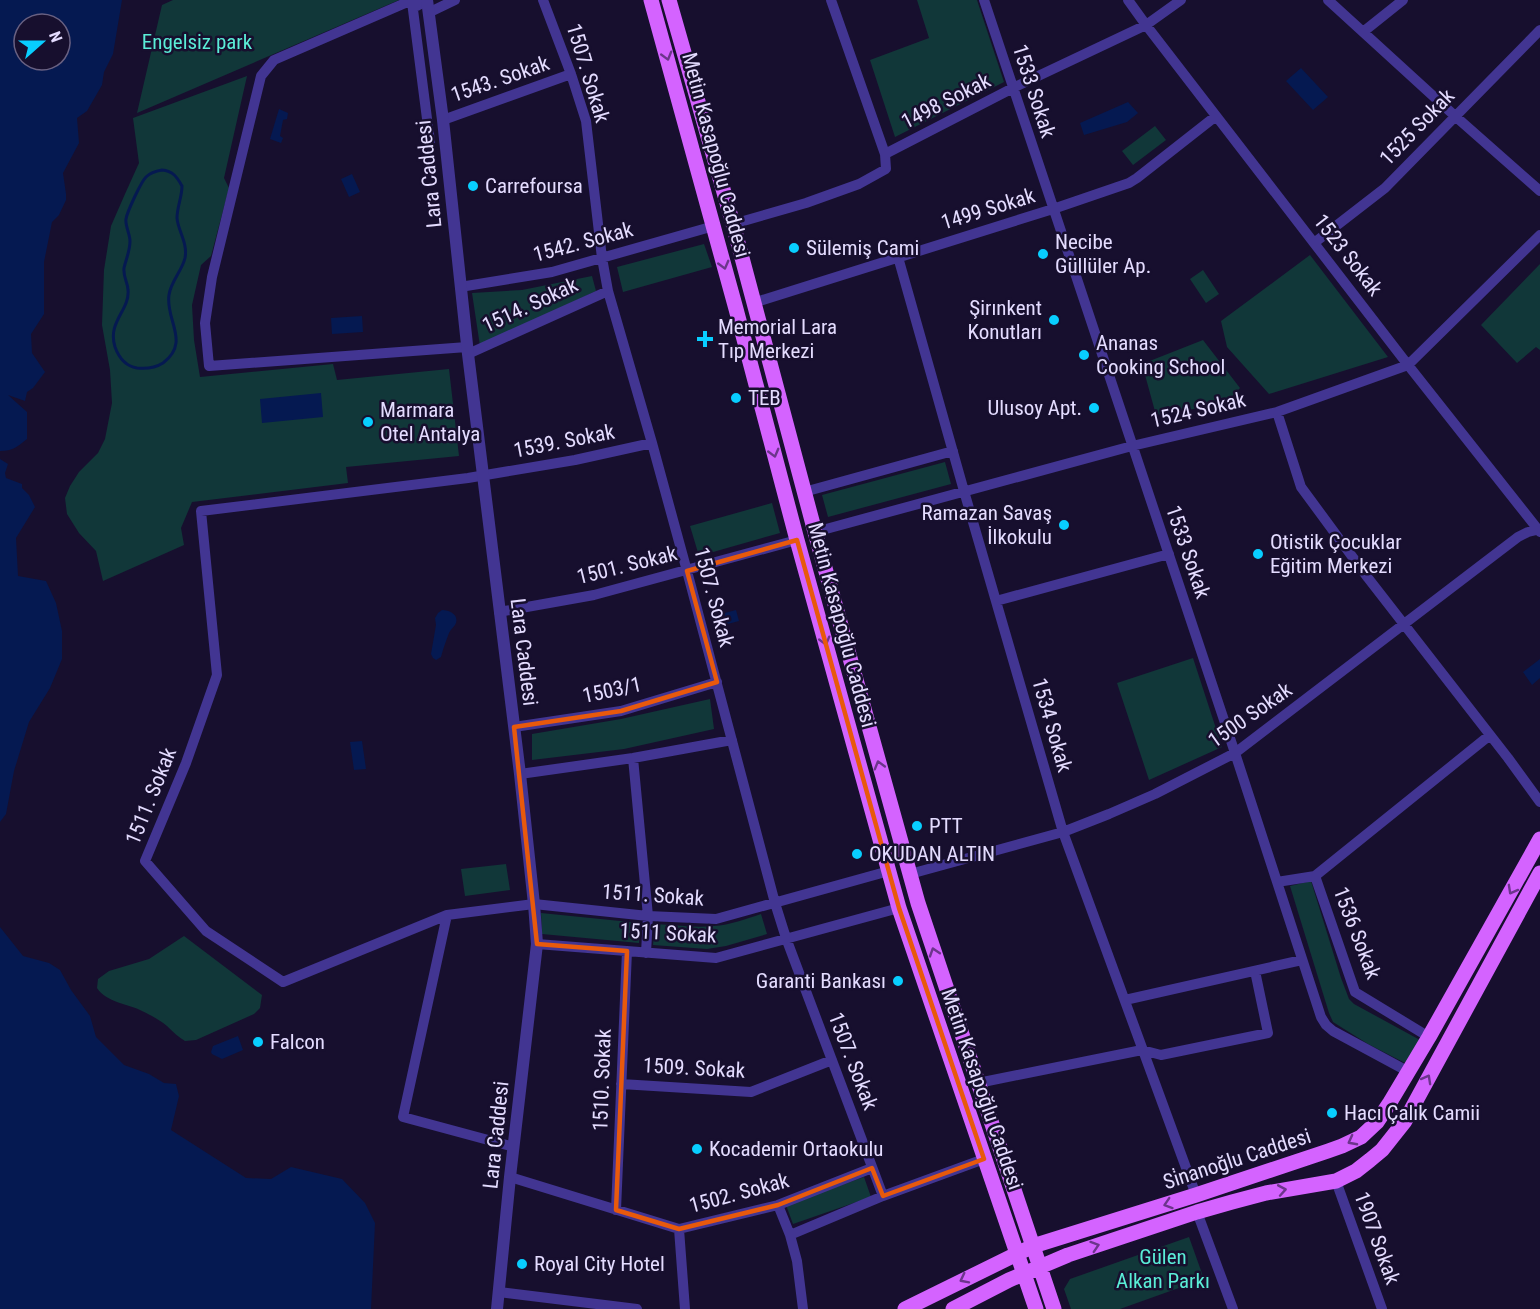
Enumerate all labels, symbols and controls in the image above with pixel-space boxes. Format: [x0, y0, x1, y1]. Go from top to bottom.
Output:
north arrow [12, 12, 72, 72]
street label: 1507. Sokak [562, 21, 615, 126]
text: N [45, 29, 66, 45]
park label: Engelsiz park [142, 30, 253, 54]
street label: 1533 Sokak [1008, 41, 1061, 141]
one-way arrow [660, 50, 672, 61]
street label: Metin Kasapoğlu Caddesi [677, 50, 755, 260]
street label: 1543. Sokak [448, 51, 553, 107]
street label: 1498 Sokak [897, 68, 995, 134]
street label: 1525 Sokak [1375, 84, 1460, 170]
street label: Lara Caddesi [411, 119, 447, 229]
place label: Carrefoursa [485, 174, 583, 198]
marker: Carrefoursa [466, 179, 480, 193]
street label: 1499 Sokak [938, 183, 1038, 235]
street label: 1523 Sokak [1309, 210, 1388, 301]
street label: 1542. Sokak [531, 217, 636, 267]
place label: Necibe Güllüler Ap. [1055, 230, 1151, 278]
place label: Sülemiş Cami [806, 236, 919, 260]
marker: Sülemiş Cami [787, 241, 801, 255]
marker: Necibe Güllüler Ap. [1036, 247, 1050, 261]
one-way arrow [717, 259, 730, 269]
street label: 1514. Sokak [479, 272, 582, 337]
place label: Şirınkent Konutları [968, 296, 1042, 344]
marker: Şirınkent Konutları [1047, 313, 1061, 327]
place label: Memorial Lara Tıp Merkezi [718, 315, 837, 363]
marker: Memorial Lara Tıp Merkezi [696, 330, 714, 348]
place label: Ananas Cooking School [1096, 331, 1225, 379]
marker: Ananas Cooking School [1077, 348, 1091, 362]
place label: TEB [748, 386, 781, 410]
street label: 1524 Sokak [1148, 387, 1248, 433]
marker: TEB [729, 391, 743, 405]
place label: Ulusoy Apt. [987, 396, 1082, 420]
place label: Marmara Otel Antalya [380, 398, 480, 446]
marker: Ulusoy Apt. [1087, 401, 1101, 415]
marker: Marmara Otel Antalya [361, 415, 375, 429]
street label: 1539. Sokak [512, 419, 617, 463]
one-way arrow [767, 448, 780, 458]
place label: Ramazan Savaş İlkokulu [921, 501, 1052, 549]
street label: 1533 Sokak [1161, 502, 1215, 602]
marker: Ramazan Savaş İlkokulu [1057, 518, 1071, 532]
street label: Metin Kasapoğlu Caddesi [803, 520, 881, 730]
place label: Otistik Çocuklar Eğitim Merkezi [1270, 530, 1402, 578]
street label: 1501. Sokak [574, 541, 680, 589]
street label: 1507. Sokak [689, 545, 739, 650]
marker: Otistik Çocuklar Eğitim Merkezi [1251, 547, 1265, 561]
street label: Lara Caddesi [506, 597, 542, 707]
one-way arrow [818, 635, 830, 646]
street label: 1503/1 [580, 672, 644, 708]
street label: 1534 Sokak [1027, 675, 1077, 775]
street label: 1500 Sokak [1204, 677, 1297, 753]
street label: 1511. Sokak [121, 744, 181, 848]
one-way arrow [874, 760, 886, 771]
place label: PTT [929, 814, 963, 838]
marker: PTT [910, 819, 924, 833]
place label: OKUDAN ALTIN [869, 842, 995, 866]
marker: OKUDAN ALTIN [850, 847, 864, 861]
street label: 1511. Sokak [601, 879, 705, 911]
street label: 1536 Sokak [1328, 884, 1386, 983]
one-way arrow [1507, 884, 1519, 894]
street label: 1511 Sokak [619, 918, 717, 948]
one-way arrow [929, 947, 941, 958]
place label: Garanti Bankası [756, 969, 886, 993]
marker: Garanti Bankası [891, 974, 905, 988]
street label: Metin Kasapoğlu Caddesi [936, 985, 1028, 1193]
street label: 1507. Sokak [823, 1009, 883, 1114]
street label: 1510. Sokak [588, 1028, 616, 1132]
place label: Falcon [270, 1030, 325, 1054]
marker: Falcon [251, 1035, 265, 1049]
street label: 1509. Sokak [642, 1053, 746, 1083]
one-way arrow [1420, 1075, 1431, 1085]
street label: Lara Caddesi [478, 1080, 514, 1190]
place label: Hacı Çalık Camii [1344, 1101, 1480, 1125]
marker: Hacı Çalık Camii [1325, 1106, 1339, 1120]
street label: Si̇nanoğlu Caddesi [1160, 1124, 1314, 1194]
one-way arrow [1348, 1134, 1358, 1145]
place label: Kocademir Ortaokulu [709, 1137, 884, 1161]
marker: Kocademir Ortaokulu [690, 1142, 704, 1156]
street label: 1502. Sokak [687, 1168, 792, 1218]
one-way arrow [1276, 1184, 1286, 1197]
street label: 1907 Sokak [1349, 1188, 1405, 1288]
one-way arrow [1163, 1197, 1174, 1209]
one-way arrow [1089, 1241, 1100, 1254]
park label: Gülen Alkan Parkı [1116, 1245, 1210, 1293]
place label: Royal City Hotel [534, 1252, 665, 1276]
marker: Royal City Hotel [515, 1257, 529, 1271]
one-way arrow [960, 1272, 971, 1284]

